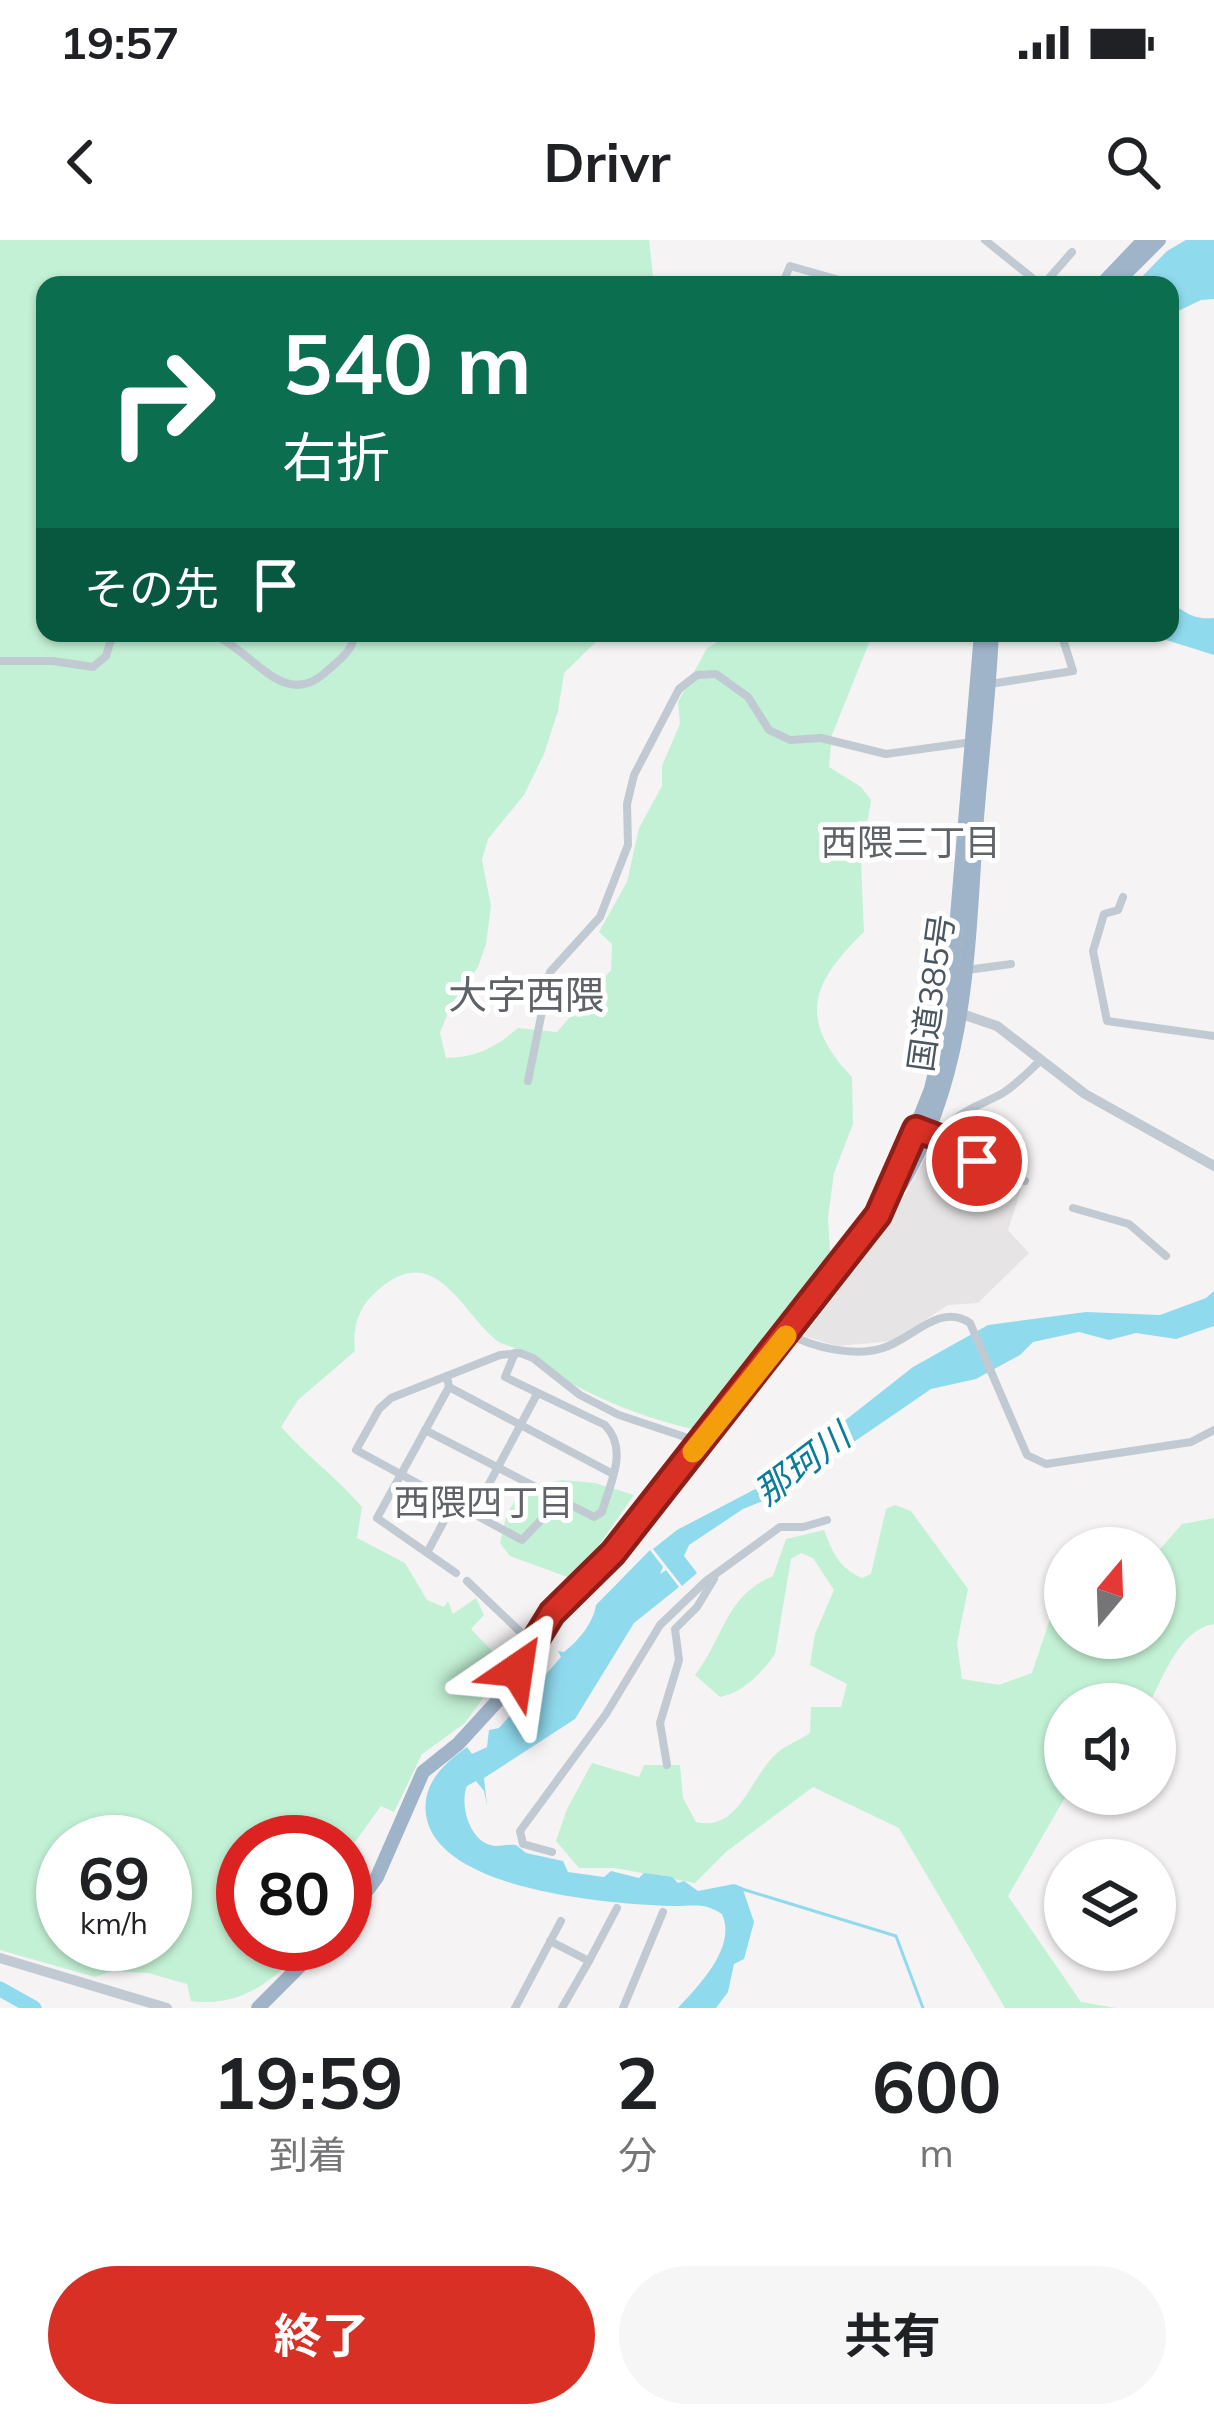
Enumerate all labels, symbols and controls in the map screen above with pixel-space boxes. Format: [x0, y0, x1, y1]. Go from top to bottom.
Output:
text: 19:57 [60, 14, 179, 70]
text: Drivr [543, 128, 671, 196]
icon: back [48, 129, 114, 195]
icon: search [1100, 129, 1166, 195]
text: 540 m [282, 310, 532, 415]
icon: right [84, 324, 240, 480]
text: 右折 [282, 423, 390, 491]
icon: arrive [243, 552, 309, 618]
text: その先 [84, 560, 219, 616]
district label: 西隈三丁目 [821, 819, 1001, 864]
street label: 国道385号 [899, 912, 962, 1074]
district label: 大字西隈 [448, 970, 604, 1019]
pin [926, 1110, 1028, 1212]
icon: arrive [944, 1128, 1010, 1194]
water label: 那珂川 [745, 1411, 862, 1514]
district label: 西隈四丁目 [394, 1479, 574, 1524]
north arrow [1044, 1527, 1176, 1659]
map controls [1044, 1527, 1176, 1971]
position arrow [454, 1607, 580, 1733]
button: sound [1044, 1683, 1176, 1815]
speed limit sign: 80 [216, 1815, 372, 1971]
button: layers [1044, 1839, 1176, 1971]
text: 69 [78, 1840, 150, 1915]
text: km/h [80, 1904, 148, 1942]
text: 19:59 [213, 2037, 403, 2127]
text: 2 [616, 2037, 659, 2127]
text: 600 [872, 2041, 1001, 2131]
text: m [919, 2128, 954, 2177]
text: 到着 [269, 2130, 347, 2179]
text: 分 [618, 2130, 657, 2179]
button: 終了 [48, 2266, 595, 2404]
button: 共有 [619, 2266, 1166, 2404]

